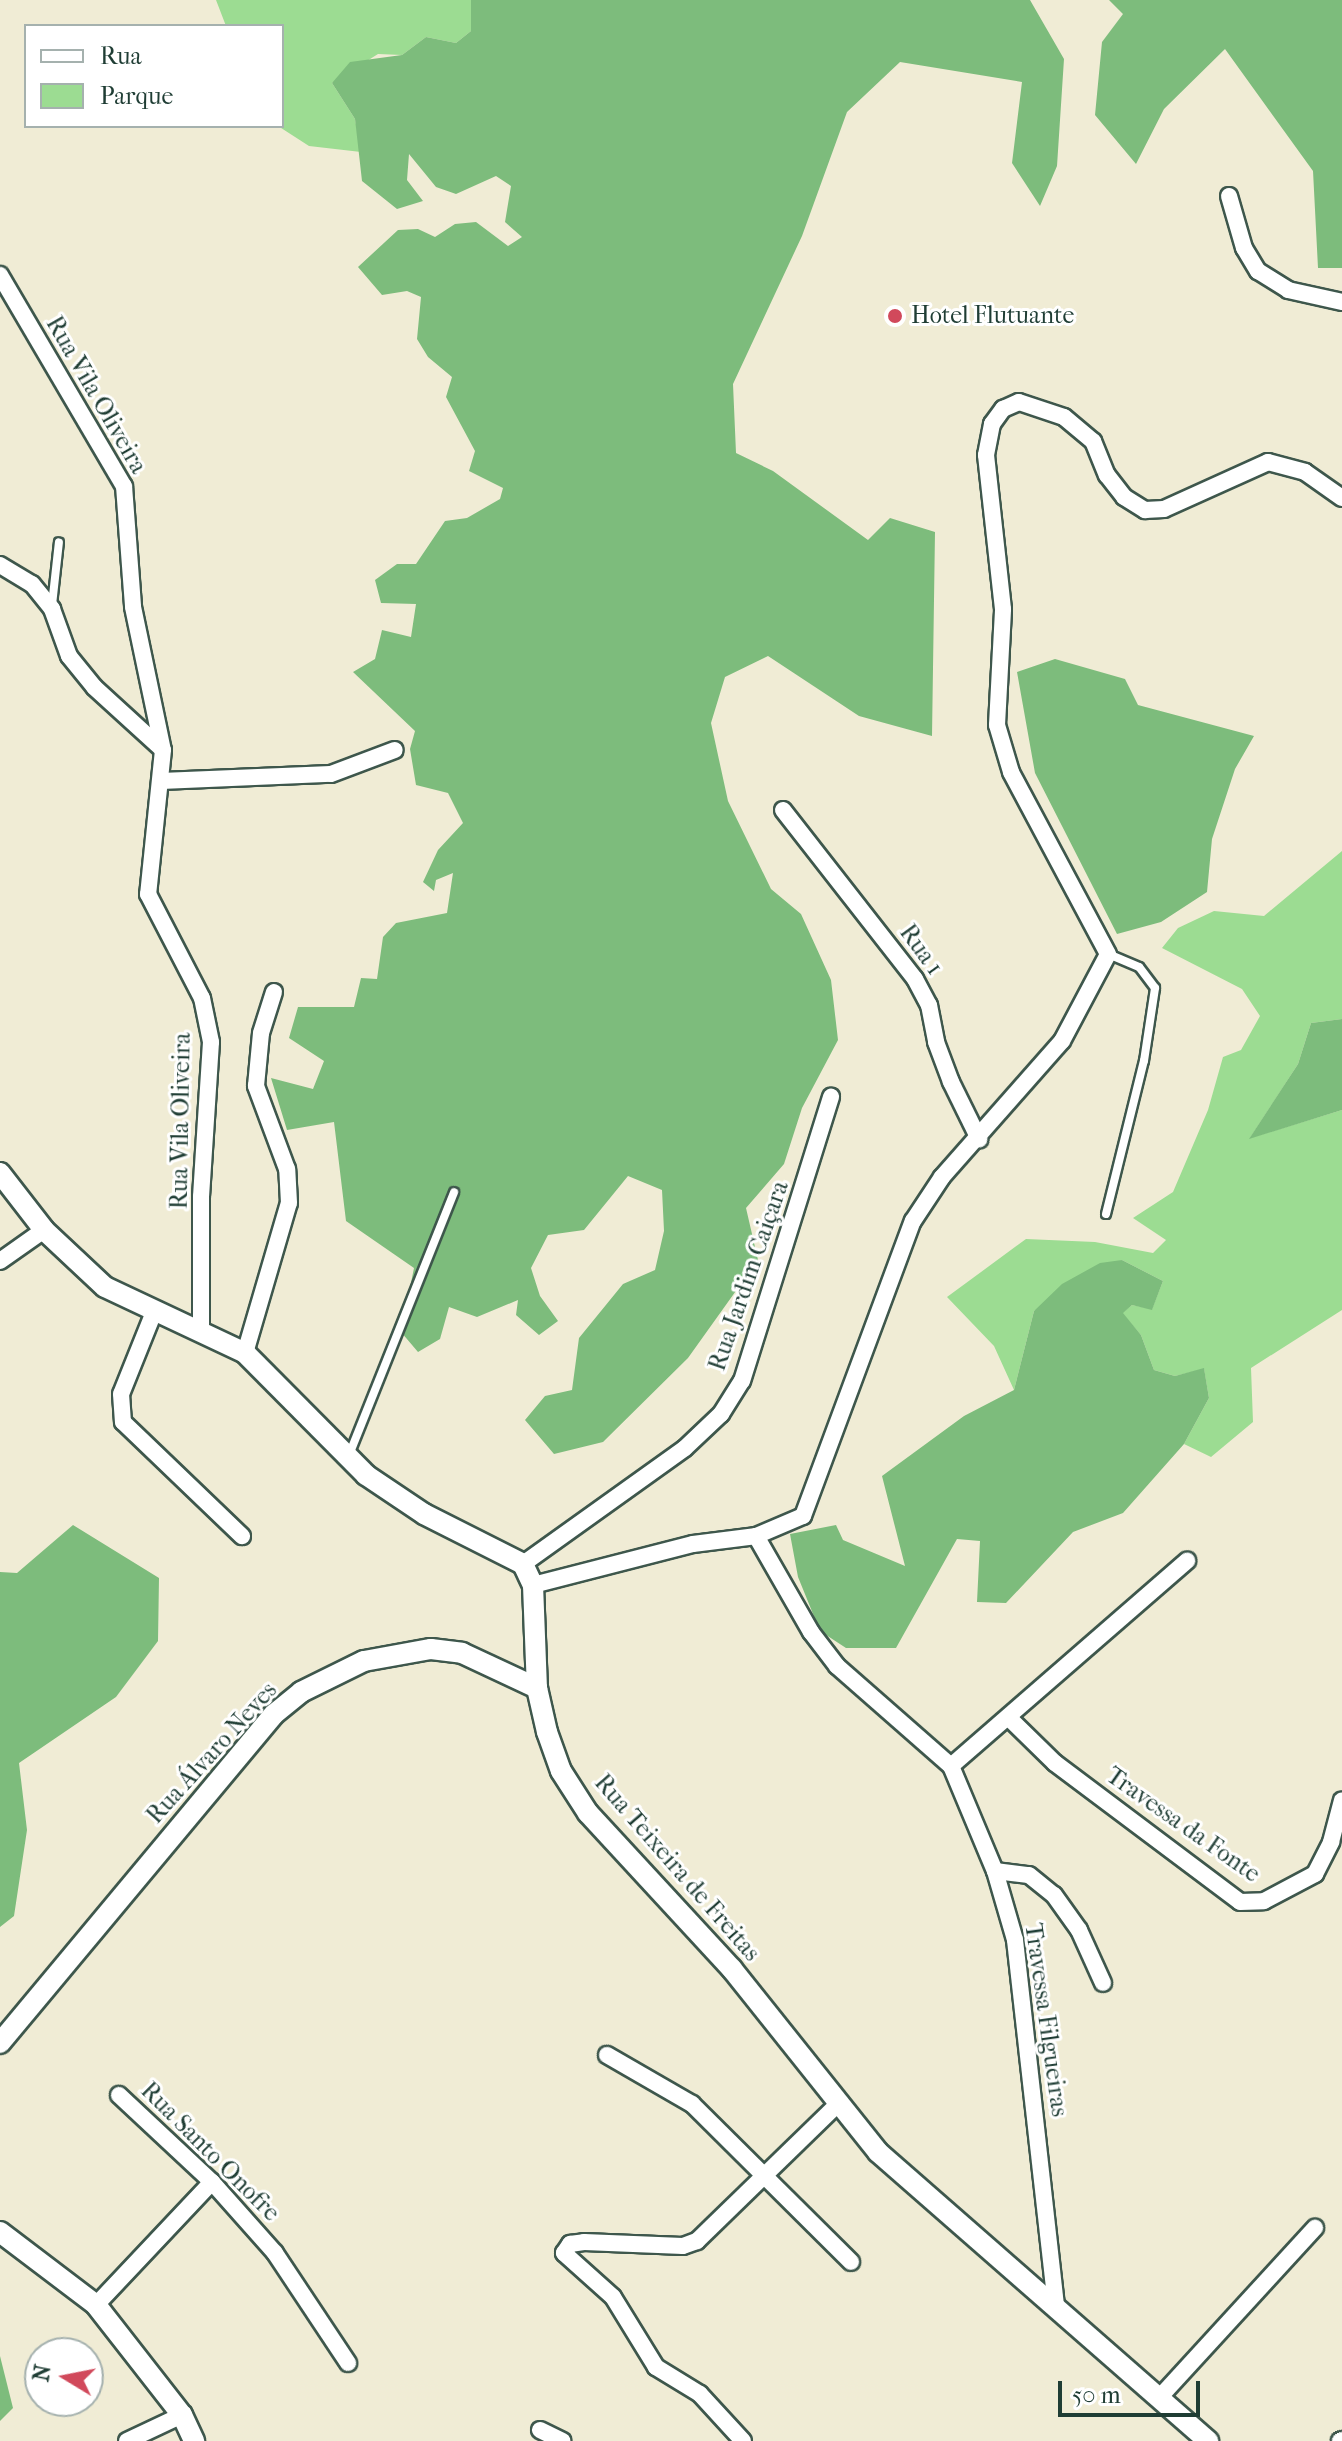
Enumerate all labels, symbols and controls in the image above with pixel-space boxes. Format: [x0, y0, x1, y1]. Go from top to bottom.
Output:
legend [24, 24, 284, 128]
text: Rua [100, 42, 142, 70]
text: Parque [100, 82, 173, 110]
place label: Hotel Flutuante [911, 302, 1074, 330]
marker: Hotel Flutuante [886, 307, 904, 325]
street label: Rua Vila Oliveira [39, 311, 153, 479]
street label: Rua 1 [893, 919, 949, 981]
street label: Rua Vila Oliveira [165, 1032, 197, 1210]
street label: Rua Jardim Caiçara [703, 1177, 795, 1375]
street label: Rua Álvaro Neves [141, 1676, 283, 1830]
street label: Travessa da Fonte [1101, 1761, 1265, 1889]
street label: Rua Teixeira de Freitas [588, 1769, 766, 1967]
street label: Travessa Filgueiras [1018, 1921, 1074, 2119]
street label: Rua Santo Onofre [135, 2077, 285, 2227]
north arrow [24, 2337, 104, 2417]
text: N [28, 2363, 57, 2384]
scale bar [1062, 2365, 1204, 2415]
text: 50 m [1072, 2381, 1121, 2409]

